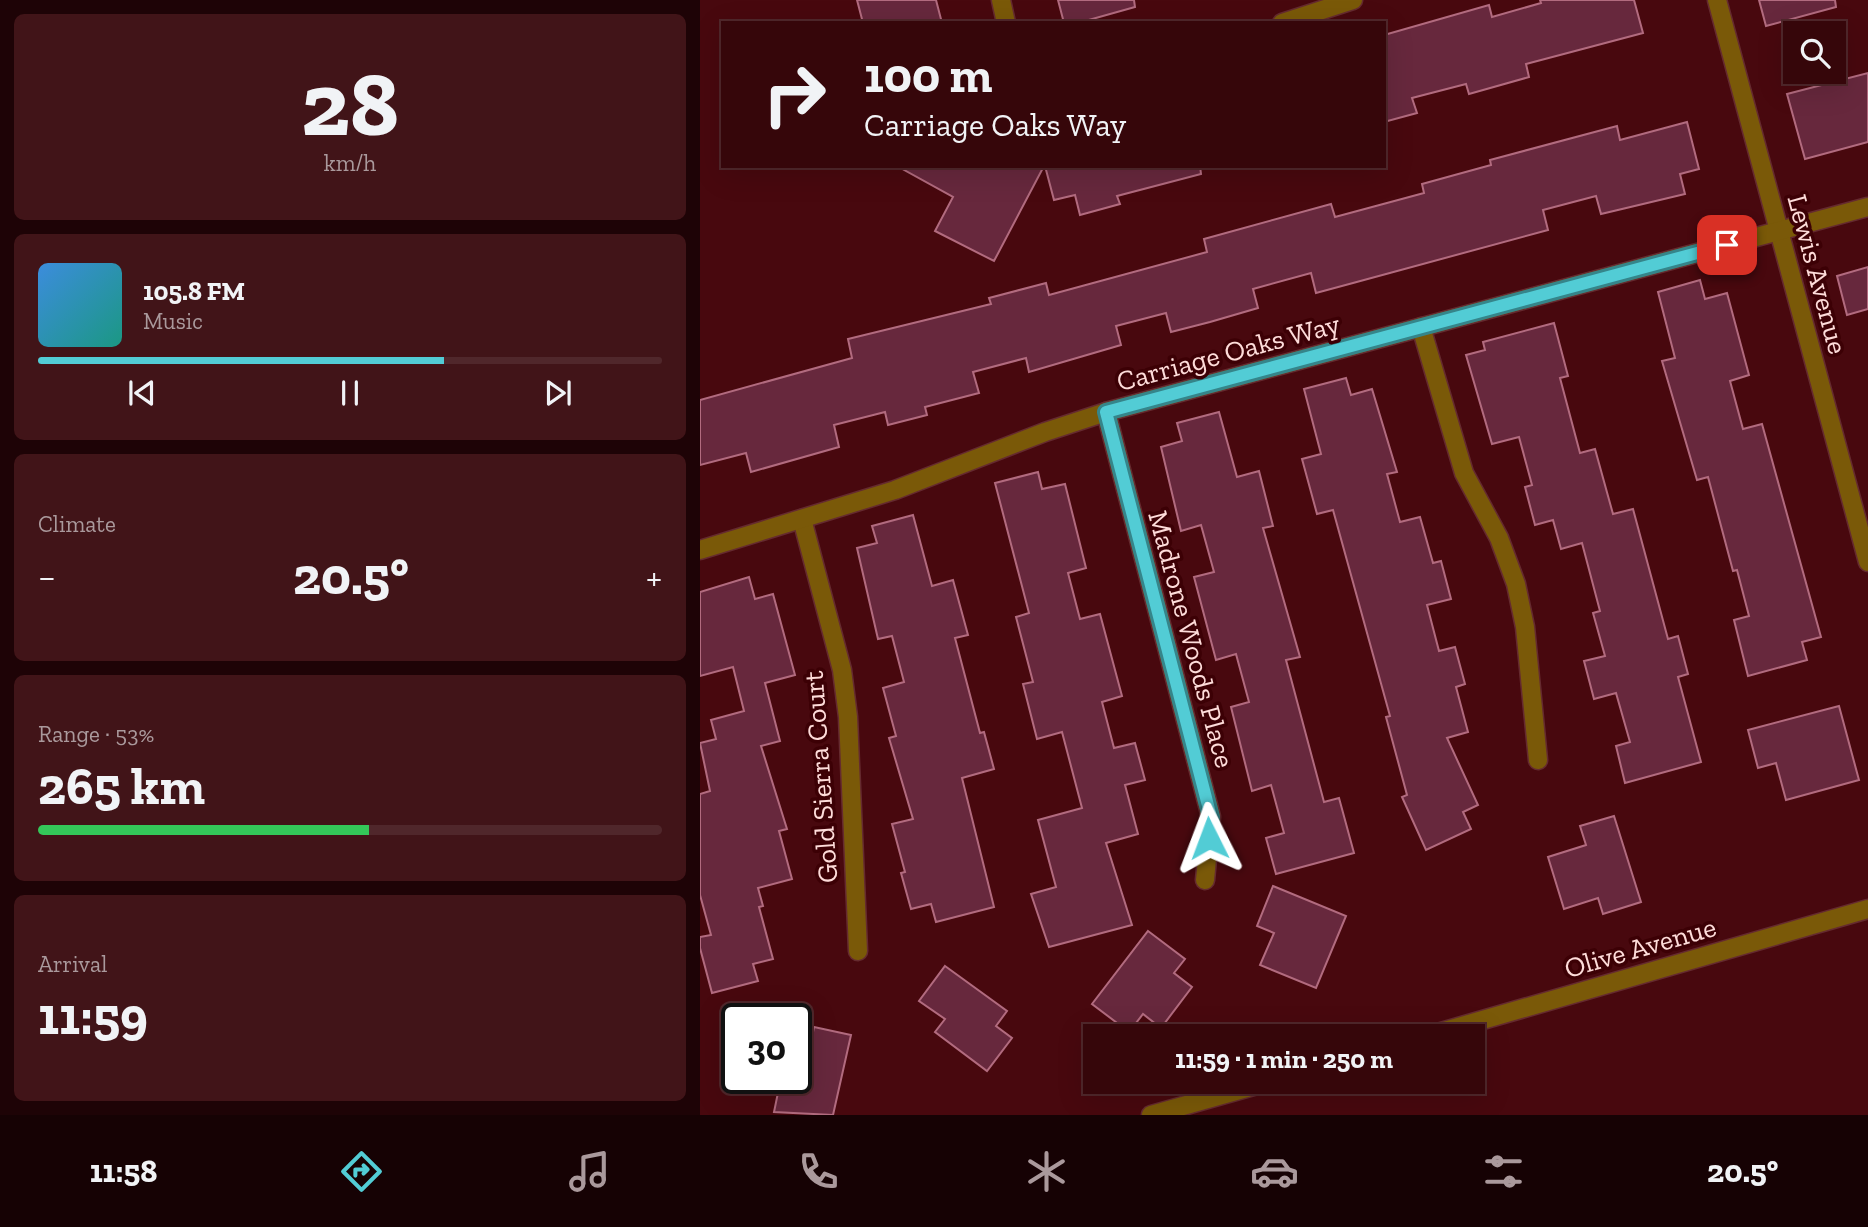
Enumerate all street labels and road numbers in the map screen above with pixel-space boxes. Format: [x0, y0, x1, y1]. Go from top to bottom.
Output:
street label: Lewis Avenue [1780, 191, 1855, 358]
street label: Carriage Oaks Way [1113, 307, 1344, 398]
street label: Madrone Woods Place [1141, 507, 1242, 771]
street label: Gold Sierra Court [797, 669, 844, 884]
street label: Olive Avenue [1561, 910, 1720, 985]

